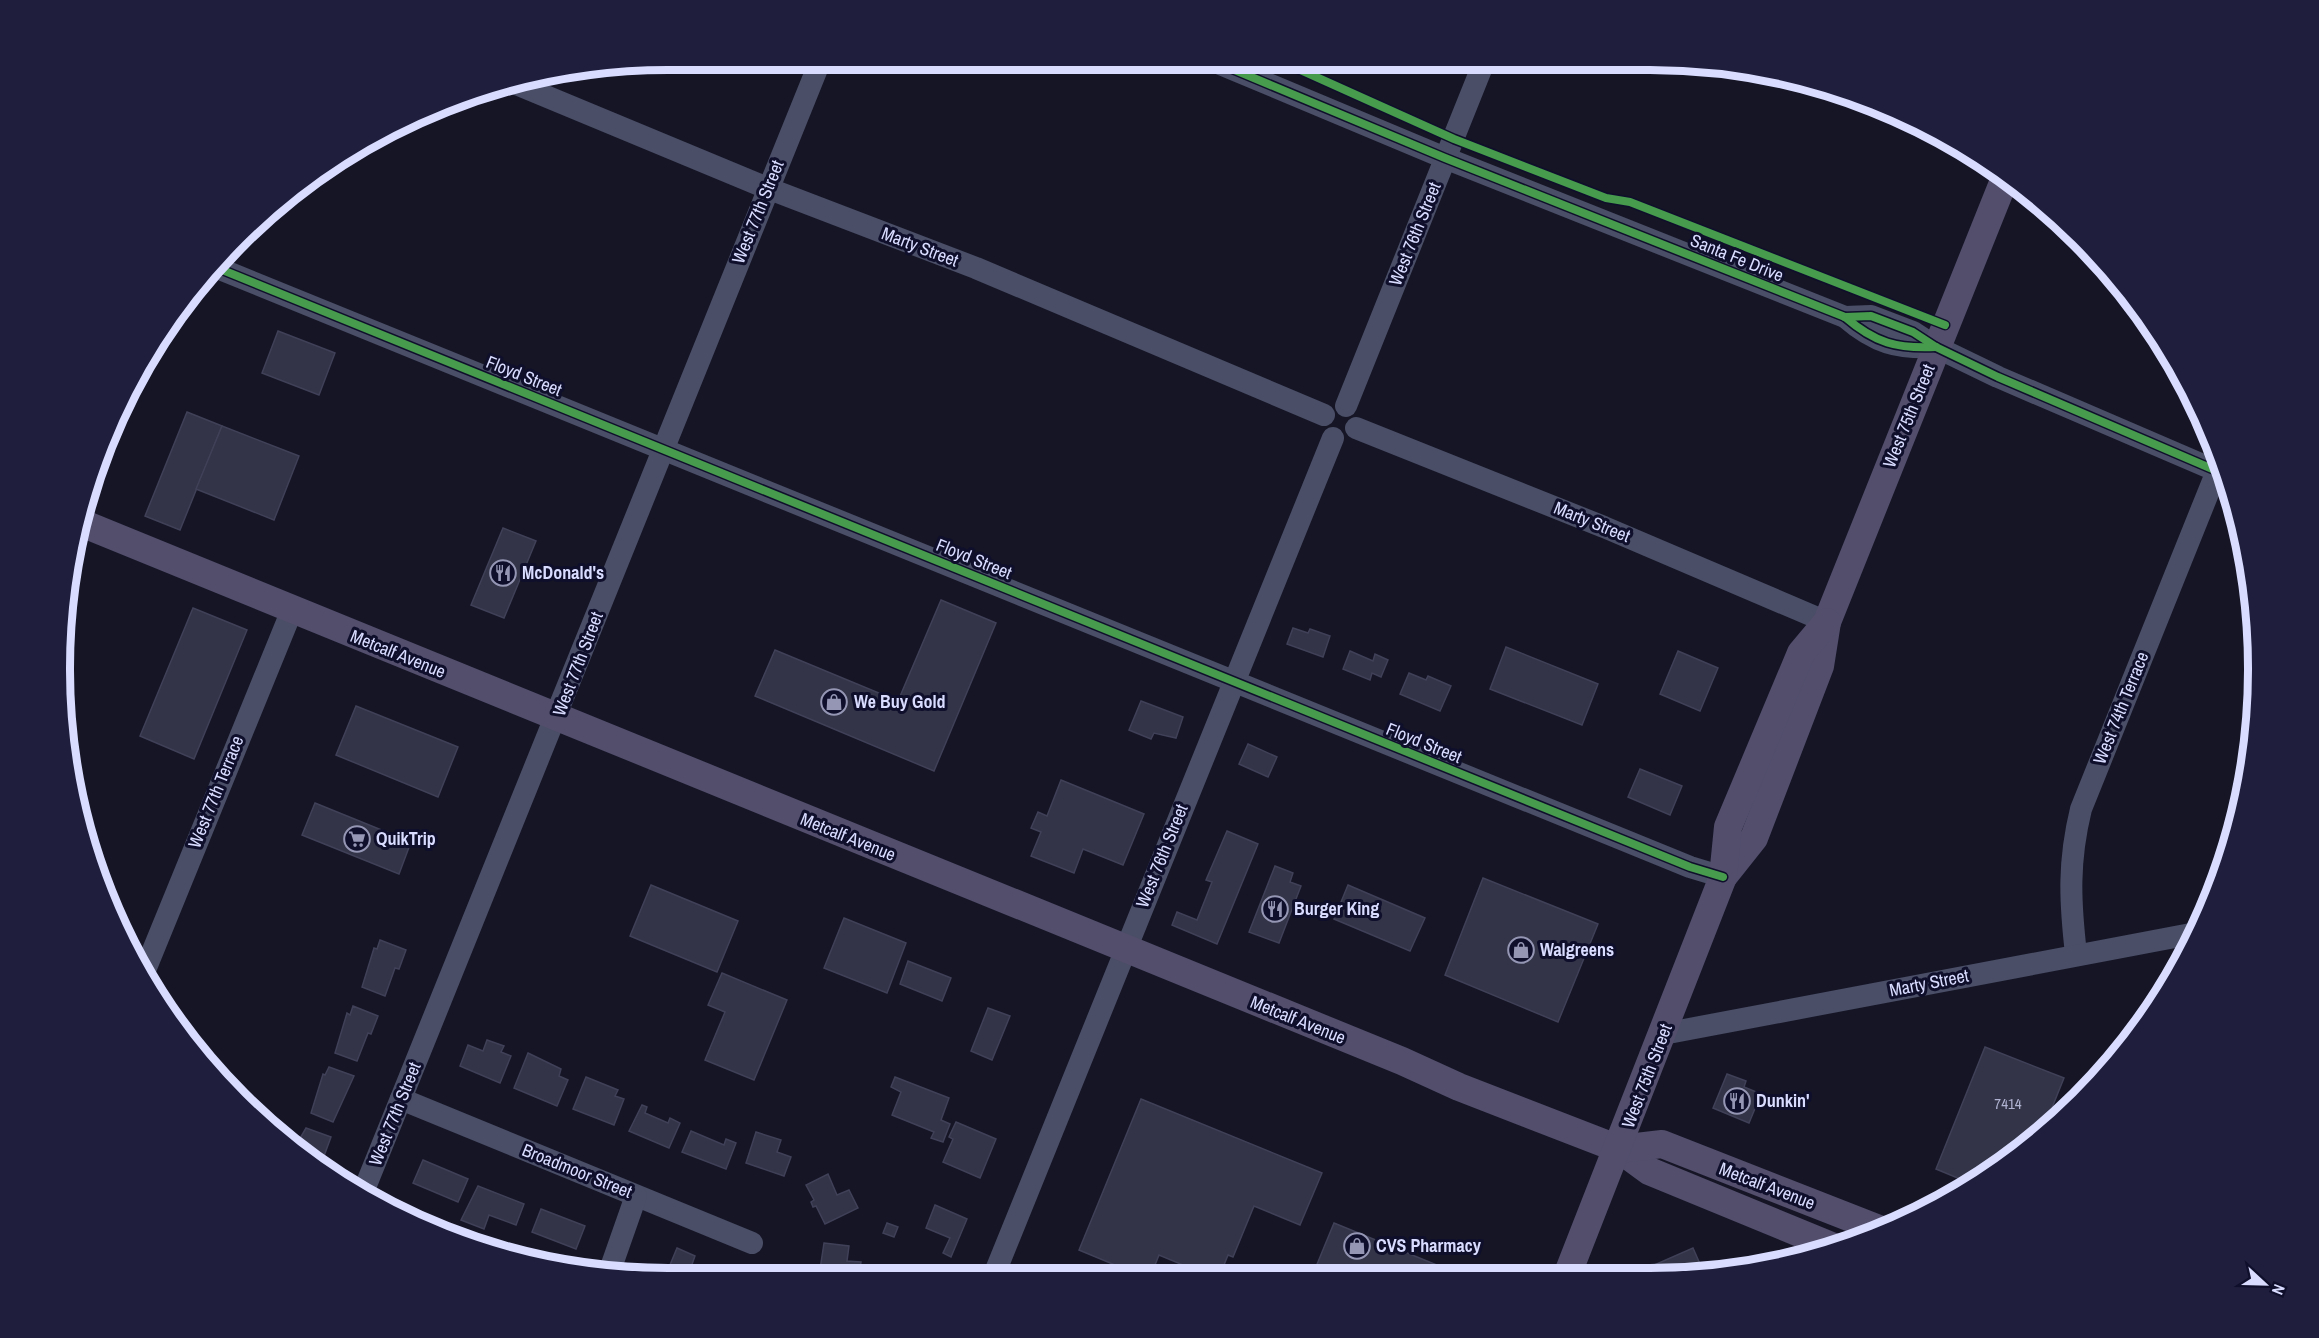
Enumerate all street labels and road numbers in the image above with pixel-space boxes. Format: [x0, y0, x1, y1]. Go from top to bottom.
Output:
street label: West 77th Street [725, 156, 790, 267]
street label: West 76th Street [1382, 178, 1447, 289]
street label: Marty Street [878, 220, 962, 273]
street label: Santa Fe Drive [1687, 227, 1788, 288]
street label: Floyd Street [483, 349, 566, 402]
street label: West 75th Street [1876, 360, 1941, 471]
street label: Marty Street [1550, 495, 1634, 548]
street label: Floyd Street [933, 532, 1016, 585]
street label: West 77th Street [546, 608, 609, 720]
street label: Metcalf Avenue [347, 623, 450, 684]
street label: West 74th Terrace [2087, 648, 2154, 768]
street label: Floyd Street [1383, 716, 1466, 769]
street label: West 77th Terrace [182, 732, 249, 852]
street label: West 76th Street [1129, 800, 1194, 911]
street label: Metcalf Avenue [797, 806, 900, 867]
street label: Marty Street [1887, 963, 1971, 1002]
street label: Metcalf Avenue [1247, 989, 1350, 1050]
street label: West 75th Street [1615, 1020, 1678, 1132]
street label: West 77th Street [362, 1058, 427, 1169]
street label: Broadmoor Street [518, 1137, 636, 1204]
street label: Metcalf Avenue [1716, 1156, 1819, 1215]

